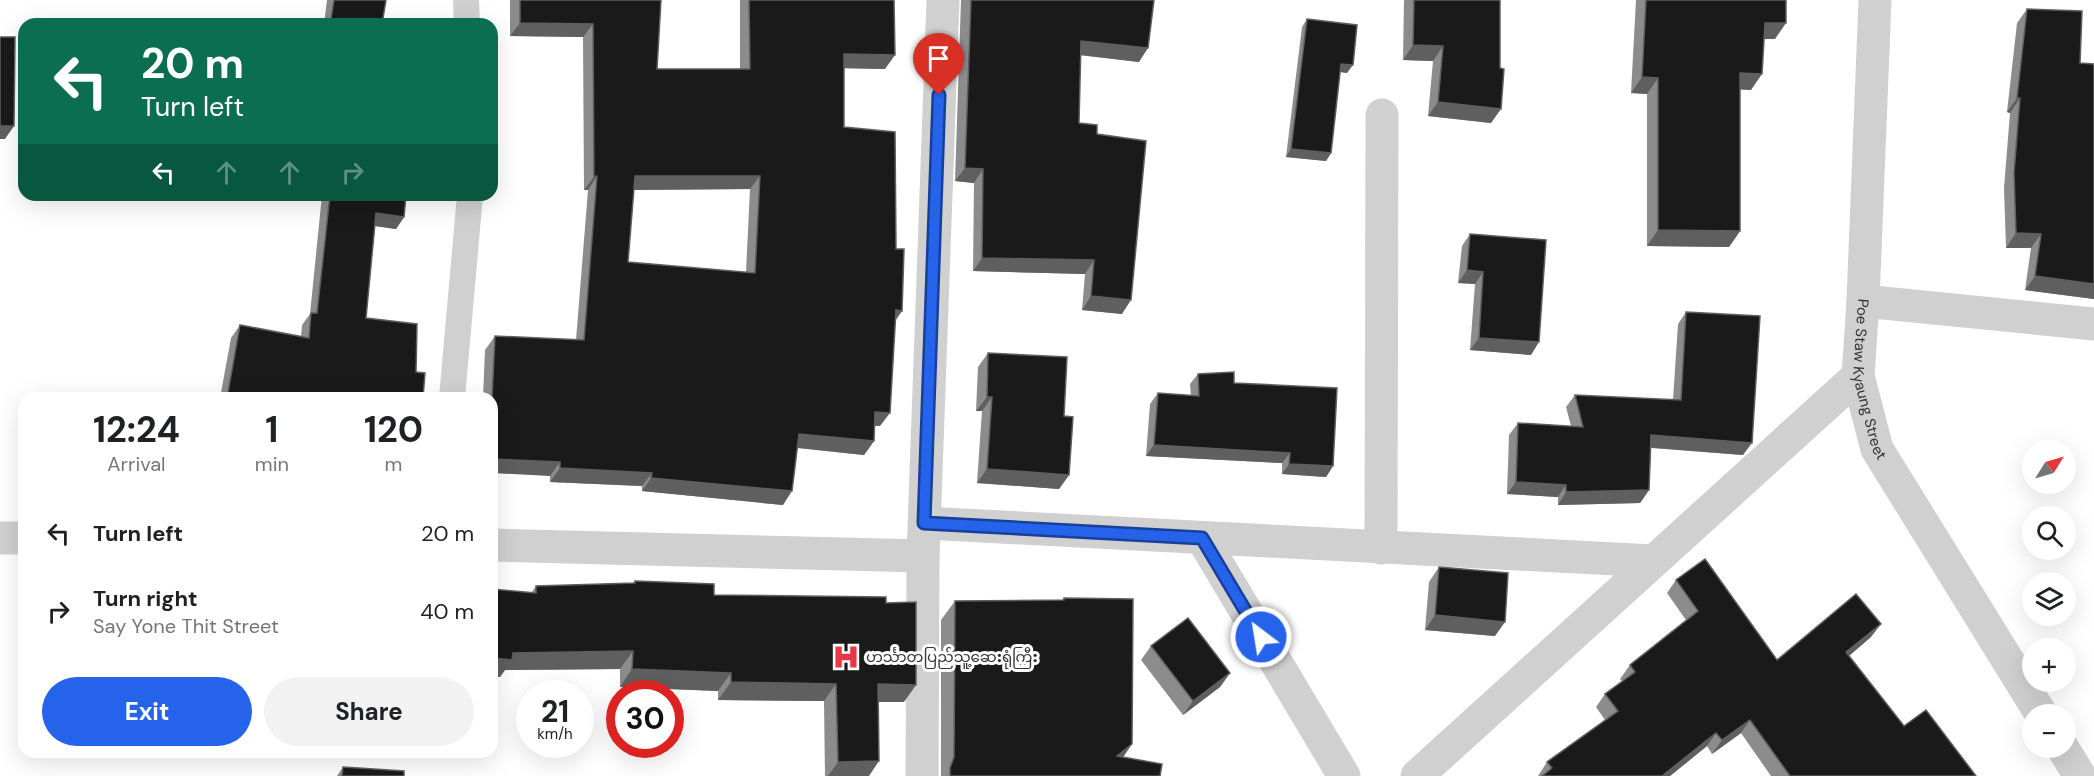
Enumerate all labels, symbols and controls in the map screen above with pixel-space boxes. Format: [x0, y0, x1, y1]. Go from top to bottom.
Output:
pin [913, 33, 964, 95]
text: 20 m [141, 36, 244, 91]
icon: left [42, 42, 120, 120]
icon: arrive [922, 42, 955, 75]
text: Turn left [141, 89, 244, 124]
icon: left [147, 156, 180, 189]
icon: ahead [210, 156, 243, 189]
icon: ahead [273, 156, 306, 189]
icon: right [336, 156, 369, 189]
street label: Poe Staw Kyaung Street [1848, 298, 1891, 464]
text: 12:24 [93, 406, 180, 453]
text: 1 [265, 406, 278, 453]
text: 120 [364, 406, 423, 453]
north arrow [2022, 440, 2076, 494]
map controls [2022, 440, 2076, 758]
text: Arrival [107, 451, 166, 477]
text: min [255, 451, 289, 477]
text: m [385, 451, 402, 477]
button: search [2022, 506, 2076, 560]
icon: left [42, 517, 75, 550]
text: Turn left [93, 519, 183, 548]
text: 20 m [421, 519, 474, 548]
button: layers [2022, 572, 2076, 626]
text: Turn right [93, 584, 198, 613]
icon: right [42, 595, 75, 628]
text: 40 m [420, 597, 474, 626]
position arrow [1229, 605, 1293, 669]
text: Say Yone Thit Street [93, 613, 279, 639]
button: + [2022, 638, 2076, 692]
hospital icon: ဟင်္သာတပြည်သူ့ဆေးရုံကြီး [831, 642, 861, 672]
place label: ဟင်္သာတပြည်သူ့ဆေးရုံကြီး [866, 647, 1038, 669]
button: Exit [42, 677, 252, 746]
button: Share [264, 677, 474, 746]
speed limit sign: 30 [606, 680, 684, 758]
text: 21 [541, 692, 569, 731]
button: − [2022, 704, 2076, 758]
text: km/h [537, 724, 573, 744]

